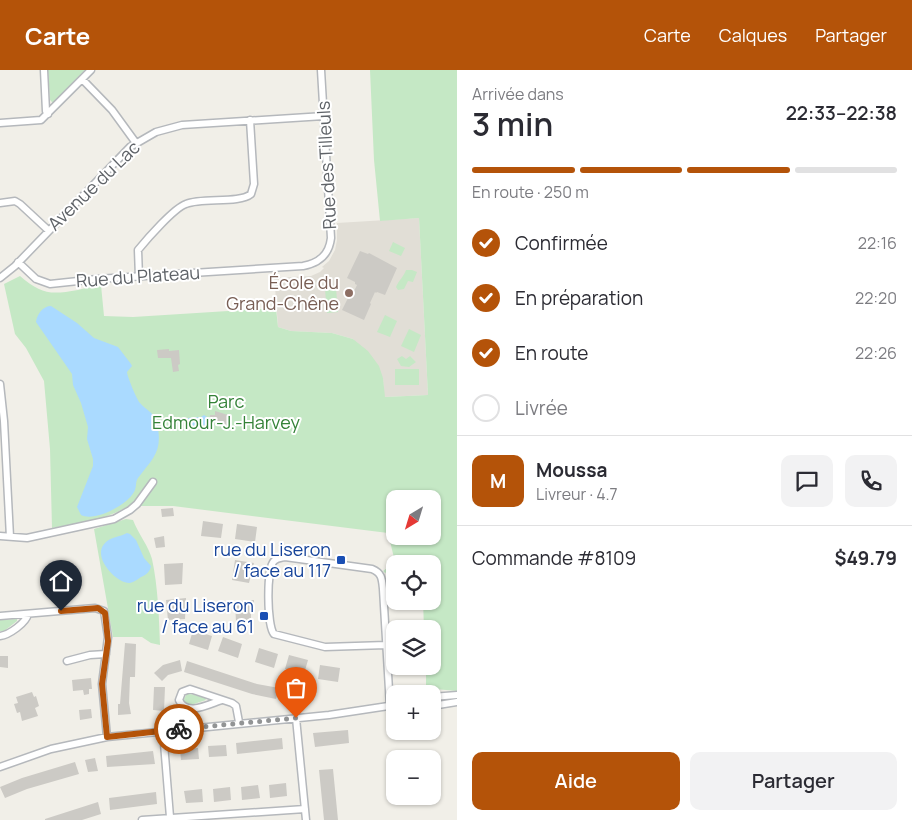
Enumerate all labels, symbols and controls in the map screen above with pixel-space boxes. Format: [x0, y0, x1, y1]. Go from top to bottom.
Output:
text: Carte [25, 19, 90, 52]
text: Carte [644, 23, 691, 47]
text: Calques [719, 23, 787, 47]
text: Partager [815, 23, 887, 47]
text: Arrivée dans [472, 83, 564, 105]
street label: Rue des Tilleuls [311, 100, 341, 230]
text: 22:33–22:38 [786, 100, 897, 126]
text: 3 min [472, 102, 553, 146]
street label: Avenue du Lac [42, 135, 145, 235]
text: En route · 250 m [472, 181, 589, 203]
icon: check [472, 229, 500, 257]
text: Confirmée [515, 230, 608, 256]
text: 22:16 [858, 232, 897, 254]
street label: Rue du Plateau [75, 260, 201, 292]
place label: École du Grand-Chêne [226, 270, 339, 315]
icon: check [472, 284, 500, 312]
text: En préparation [515, 285, 643, 311]
marker: École du Grand-Chêne [343, 287, 355, 299]
text: 22:20 [855, 287, 897, 309]
icon: check [472, 339, 500, 367]
text: En route [515, 340, 588, 366]
text: 22:26 [855, 342, 897, 364]
park label: Parc Edmour-J.-Harvey [152, 389, 300, 434]
text: Livrée [515, 395, 568, 421]
button: chat [781, 455, 833, 507]
button: phone [845, 455, 897, 507]
text: Moussa [536, 457, 607, 483]
text: M [490, 468, 506, 494]
text: Livreur · 4.7 [536, 483, 618, 505]
north arrow [386, 490, 441, 545]
map controls [386, 490, 441, 805]
place label: rue du Liseron / face au 117 [214, 537, 331, 582]
text: Commande #8109 [472, 545, 636, 571]
text: $49.79 [835, 545, 897, 571]
marker: rue du Liseron / face au 117 [335, 554, 347, 566]
button: locate [386, 555, 441, 610]
pin [40, 560, 82, 611]
icon: home [47, 567, 75, 595]
place label: rue du Liseron / face au 61 [137, 593, 254, 638]
marker: rue du Liseron / face au 61 [258, 610, 270, 622]
button: layers [386, 620, 441, 675]
pin [275, 667, 317, 718]
icon: bag [282, 674, 310, 702]
button: + [386, 685, 441, 740]
courier [154, 704, 204, 754]
icon: bike [165, 715, 193, 743]
button: − [386, 750, 441, 805]
button: Aide [472, 752, 680, 810]
button: Partager [690, 752, 897, 810]

